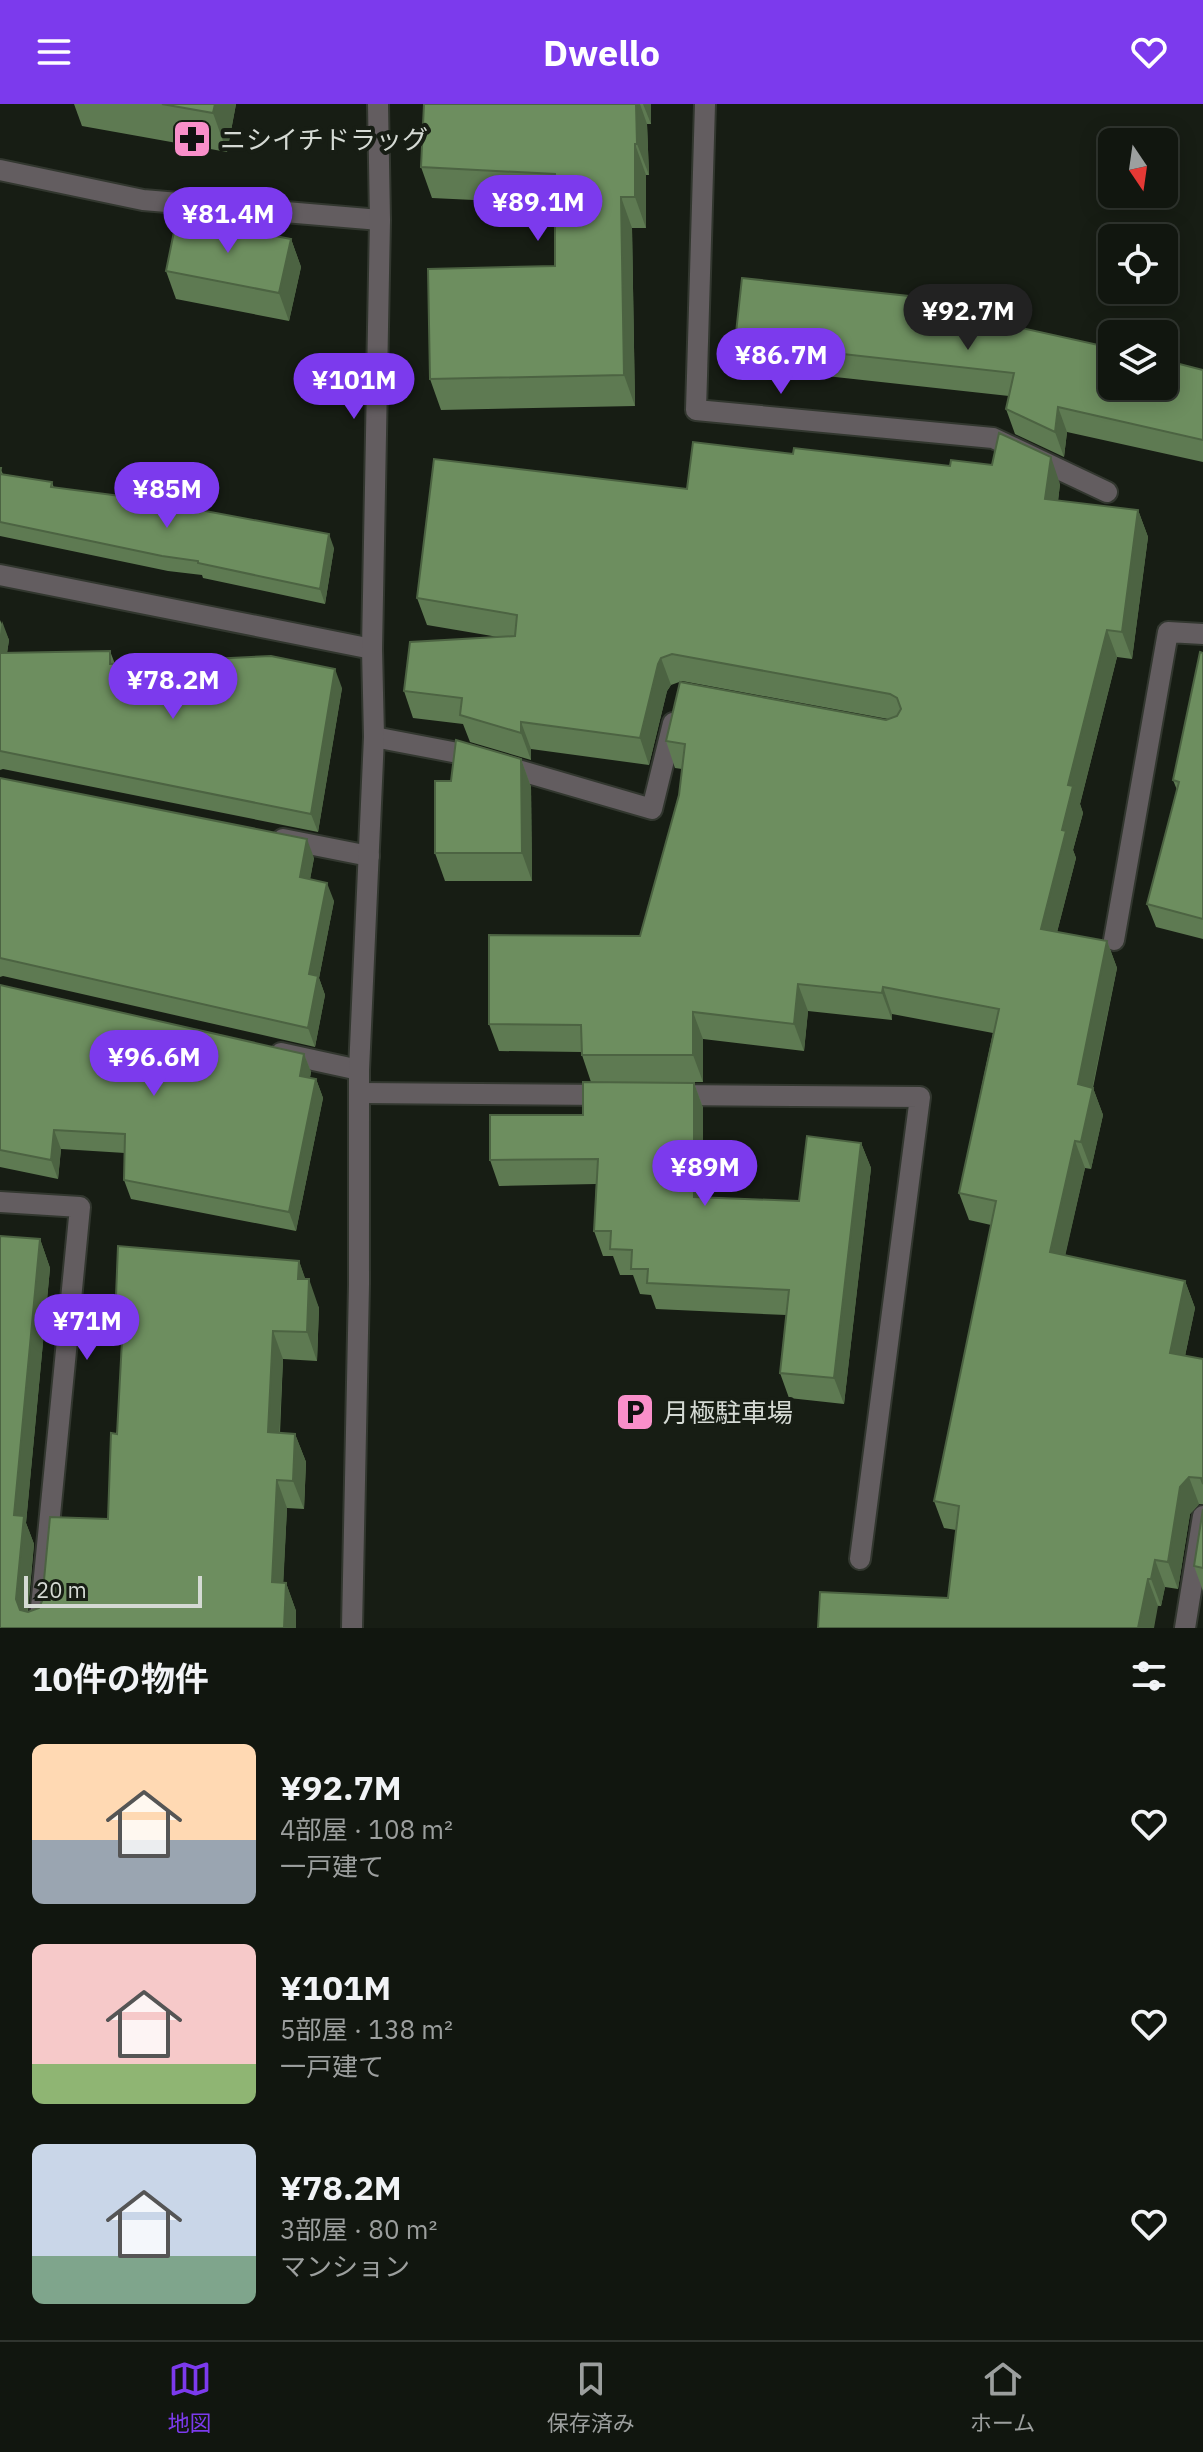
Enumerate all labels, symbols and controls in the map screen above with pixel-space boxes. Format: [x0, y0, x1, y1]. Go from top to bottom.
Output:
text: Dwello [543, 29, 660, 76]
icon: menu [32, 30, 76, 74]
icon: heart [1127, 30, 1171, 74]
pharmacy icon: ニシイチドラッグ [171, 118, 213, 160]
place label: ニシイチドラッグ [220, 122, 428, 156]
north arrow [1098, 128, 1178, 208]
map controls [1098, 128, 1178, 400]
pin: ¥89.1M [473, 175, 603, 243]
text: ¥89.1M [491, 184, 585, 218]
pin: ¥81.4M [163, 187, 293, 255]
text: ¥81.4M [181, 196, 275, 230]
button: locate [1098, 224, 1178, 304]
pin: ¥92.7M [903, 284, 1033, 352]
text: ¥92.7M [921, 293, 1015, 327]
button: layers [1098, 320, 1178, 400]
pin: ¥86.7M [716, 328, 846, 396]
text: ¥86.7M [734, 337, 828, 371]
pin: ¥101M [298, 353, 410, 421]
text: ¥101M [312, 362, 397, 396]
pin: ¥85M [120, 462, 214, 530]
text: ¥85M [132, 471, 202, 505]
pin: ¥78.2M [108, 653, 238, 721]
text: ¥78.2M [126, 662, 220, 696]
pin: ¥96.6M [89, 1030, 219, 1098]
text: ¥96.6M [107, 1039, 201, 1073]
pin: ¥89M [658, 1140, 752, 1208]
text: ¥89M [670, 1149, 740, 1183]
pin: ¥71M [40, 1294, 134, 1362]
text: ¥71M [52, 1303, 122, 1337]
parking icon: 月極駐車場 [614, 1391, 656, 1433]
place label: 月極駐車場 [663, 1395, 793, 1429]
scale bar [24, 1572, 202, 1608]
text: 20 m [36, 1575, 87, 1604]
icon: filters [1127, 1654, 1171, 1698]
text: 10件の物件 [32, 1656, 209, 1700]
text: ¥92.7M [280, 1765, 402, 1809]
icon: home [96, 1776, 192, 1872]
icon: heart [1127, 1802, 1171, 1846]
text: 4部屋 · 108 m² [280, 1812, 453, 1846]
text: 一戸建て [280, 1849, 384, 1883]
text: ¥101M [280, 1965, 391, 2009]
icon: home [96, 1976, 192, 2072]
icon: heart [1127, 2002, 1171, 2046]
text: 5部屋 · 138 m² [280, 2012, 453, 2046]
text: 一戸建て [280, 2049, 384, 2083]
text: ¥78.2M [280, 2165, 402, 2209]
icon: home [96, 2176, 192, 2272]
icon: heart [1127, 2202, 1171, 2246]
text: 3部屋 · 80 m² [280, 2212, 437, 2246]
text: マンション [280, 2249, 410, 2283]
tab: 地図 [168, 2357, 212, 2437]
tab: 保存済み [547, 2357, 635, 2437]
tab: ホーム [970, 2357, 1035, 2437]

